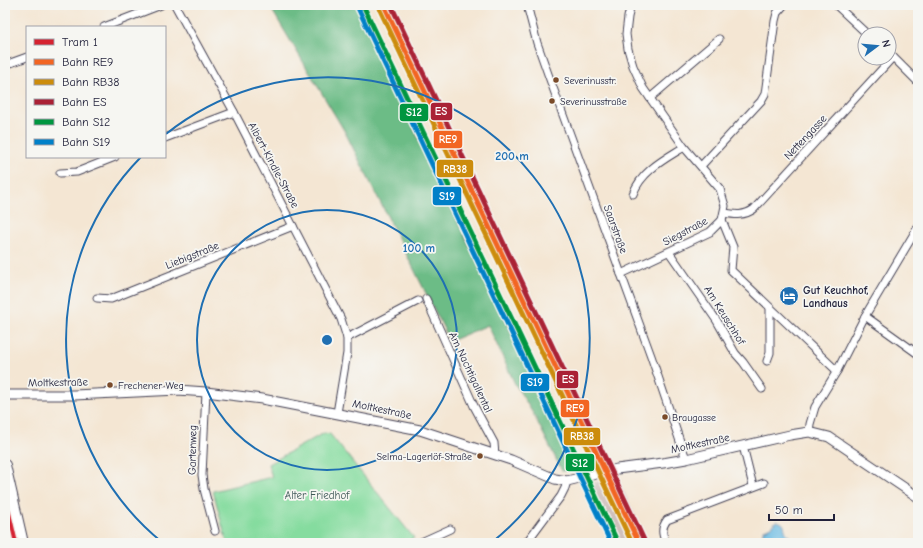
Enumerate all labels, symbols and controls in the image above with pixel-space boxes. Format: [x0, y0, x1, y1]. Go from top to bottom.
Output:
legend [26, 26, 166, 158]
north arrow [857, 26, 897, 66]
text: Tram 1 [62, 35, 98, 49]
text: N [879, 38, 893, 49]
text: Bahn RE9 [62, 55, 113, 69]
text: Bahn RB38 [62, 75, 120, 89]
marker: Severinusstr. [551, 75, 561, 85]
place label: Severinusstr. [564, 75, 617, 87]
text: Bahn ES [62, 95, 107, 109]
marker: Severinusstraße [547, 96, 557, 106]
place label: Severinusstraße [560, 96, 627, 108]
line badge: ES [430, 102, 453, 121]
line badge: S12 [399, 103, 429, 122]
text: ES [435, 105, 447, 118]
text: S12 [406, 106, 422, 119]
street label: Nettengasse [781, 112, 830, 162]
text: Bahn S12 [62, 115, 110, 129]
street label: Albert-Kindle-Straße [245, 120, 302, 211]
line badge: RE9 [433, 130, 463, 149]
text: RE9 [439, 133, 458, 146]
text: Bahn S19 [62, 135, 110, 149]
text: 200 m [495, 149, 529, 163]
line badge: RB38 [436, 159, 474, 178]
text: RB38 [443, 163, 467, 176]
line badge: S19 [432, 186, 462, 206]
text: S19 [439, 190, 455, 203]
street label: Saarstraße [601, 203, 630, 256]
street label: Siegstraße [661, 214, 710, 249]
street label: Liebigstraße [164, 239, 221, 272]
text: 100 m [403, 241, 435, 255]
street label: Am Keuschhof [701, 283, 748, 348]
place label: Gut Keuchhof, Landhaus [803, 284, 868, 310]
hotel icon: Gut Keuchhof, Landhaus [778, 285, 800, 307]
street label: Am Nachtigallental [446, 330, 495, 415]
centre of rings [320, 333, 334, 347]
line badge: ES [556, 370, 579, 389]
line badge: S19 [520, 373, 550, 392]
text: ES [562, 373, 574, 386]
street label: Moltkestraße [28, 375, 89, 390]
text: S19 [527, 376, 543, 389]
marker: Frechener Weg [105, 380, 115, 390]
place label: Frechener Weg [118, 380, 184, 392]
street label: Moltkestraße [351, 397, 413, 422]
line badge: RE9 [560, 399, 590, 418]
text: RE9 [566, 402, 585, 415]
marker: Braugasse [660, 412, 670, 422]
place label: Braugasse [672, 412, 716, 424]
street label: Gartenweg [186, 425, 199, 475]
line badge: RB38 [563, 427, 601, 446]
text: RB38 [570, 430, 594, 443]
street label: Moltkestraße [669, 431, 731, 456]
place label: Selma-Lagerlöf-Straße [376, 451, 472, 463]
marker: Selma-Lagerlöf-Straße [475, 451, 485, 461]
line badge: S12 [565, 453, 595, 472]
text: S12 [572, 457, 588, 470]
park label: Alter Friedhof [285, 489, 350, 502]
scale bar [769, 496, 834, 522]
text: 50 m [775, 503, 803, 517]

